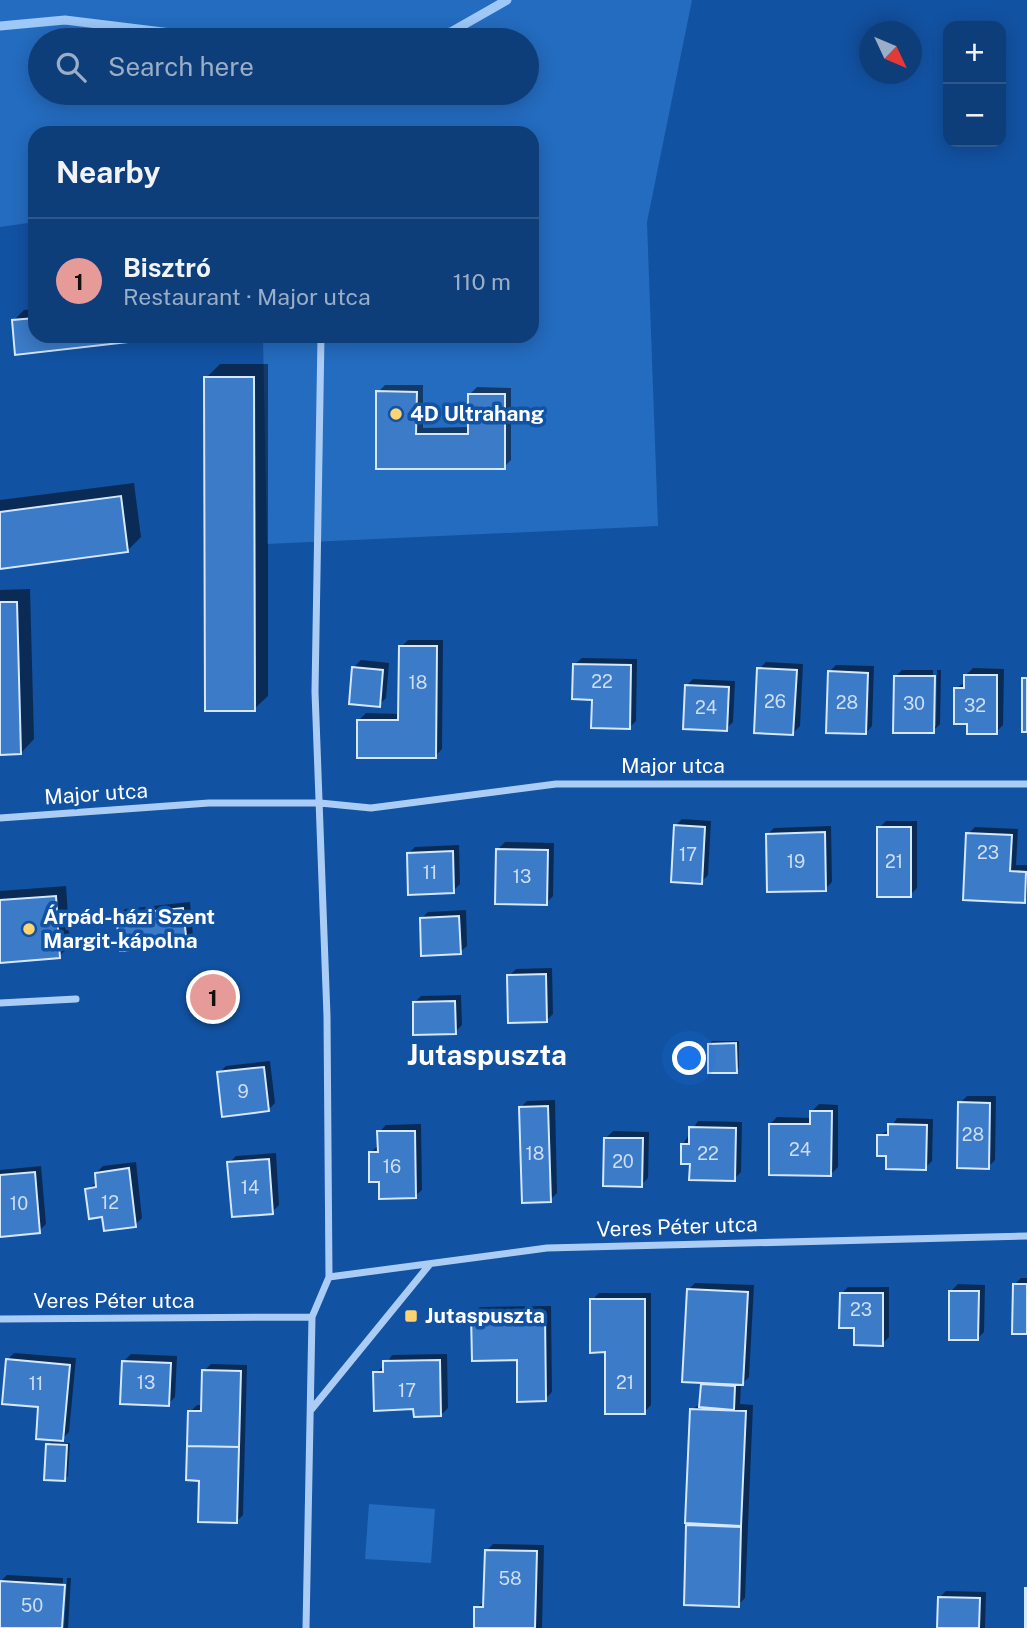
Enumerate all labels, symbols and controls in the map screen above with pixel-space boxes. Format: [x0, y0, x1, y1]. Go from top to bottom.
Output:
north arrow [859, 21, 922, 84]
map controls [943, 21, 1006, 147]
button: + [943, 21, 1006, 84]
search box [28, 28, 539, 105]
icon: search [52, 48, 90, 86]
text: Search here [108, 51, 254, 82]
button: − [943, 84, 1006, 147]
text: Nearby [56, 154, 160, 190]
text: Bisztró [123, 252, 211, 283]
text: 1 [74, 268, 84, 295]
text: 110 m [453, 268, 511, 295]
text: Restaurant · Major utca [123, 283, 371, 310]
place label: 4D Ultrahang [410, 401, 544, 426]
marker: 4D Ultrahang [388, 406, 404, 422]
house number: 22 [591, 671, 613, 692]
house number: 18 [409, 672, 427, 693]
house number: 26 [764, 691, 786, 712]
house number: 28 [836, 692, 858, 713]
house number: 30 [903, 693, 925, 714]
house number: 32 [964, 695, 986, 716]
house number: 24 [695, 697, 717, 718]
street label: Major utca [621, 753, 725, 778]
street label: Major utca [43, 777, 149, 810]
house number: 23 [977, 842, 999, 863]
house number: 17 [679, 844, 697, 865]
house number: 19 [787, 851, 805, 872]
house number: 21 [885, 851, 903, 872]
house number: 11 [423, 862, 437, 883]
house number: 13 [513, 866, 531, 887]
place label: Árpád-házi Szent Margit-kápolna [43, 904, 215, 953]
marker: Árpád-házi Szent Margit-kápolna [21, 921, 37, 937]
pin: 1 [190, 971, 236, 1023]
district label: Jutaspuszta [407, 1038, 567, 1071]
your location [672, 1041, 706, 1075]
house number: 9 [237, 1081, 249, 1102]
house number: 28 [962, 1124, 984, 1145]
house number: 24 [789, 1139, 811, 1160]
house number: 18 [526, 1143, 544, 1164]
house number: 22 [697, 1143, 719, 1164]
house number: 20 [612, 1151, 634, 1172]
house number: 16 [383, 1156, 401, 1177]
house number: 14 [241, 1177, 259, 1198]
house number: 12 [101, 1192, 119, 1213]
house number: 10 [10, 1193, 28, 1214]
street label: Veres Péter utca [596, 1211, 758, 1242]
street label: Veres Péter utca [33, 1288, 195, 1313]
house number: 23 [850, 1299, 872, 1320]
place label: Jutaspuszta [425, 1303, 545, 1328]
marker: Jutaspuszta [403, 1308, 419, 1324]
house number: 13 [137, 1372, 155, 1393]
house number: 21 [616, 1372, 634, 1393]
house number: 11 [29, 1373, 43, 1394]
house number: 17 [398, 1380, 416, 1401]
house number: 58 [498, 1568, 522, 1589]
house number: 50 [21, 1595, 43, 1616]

